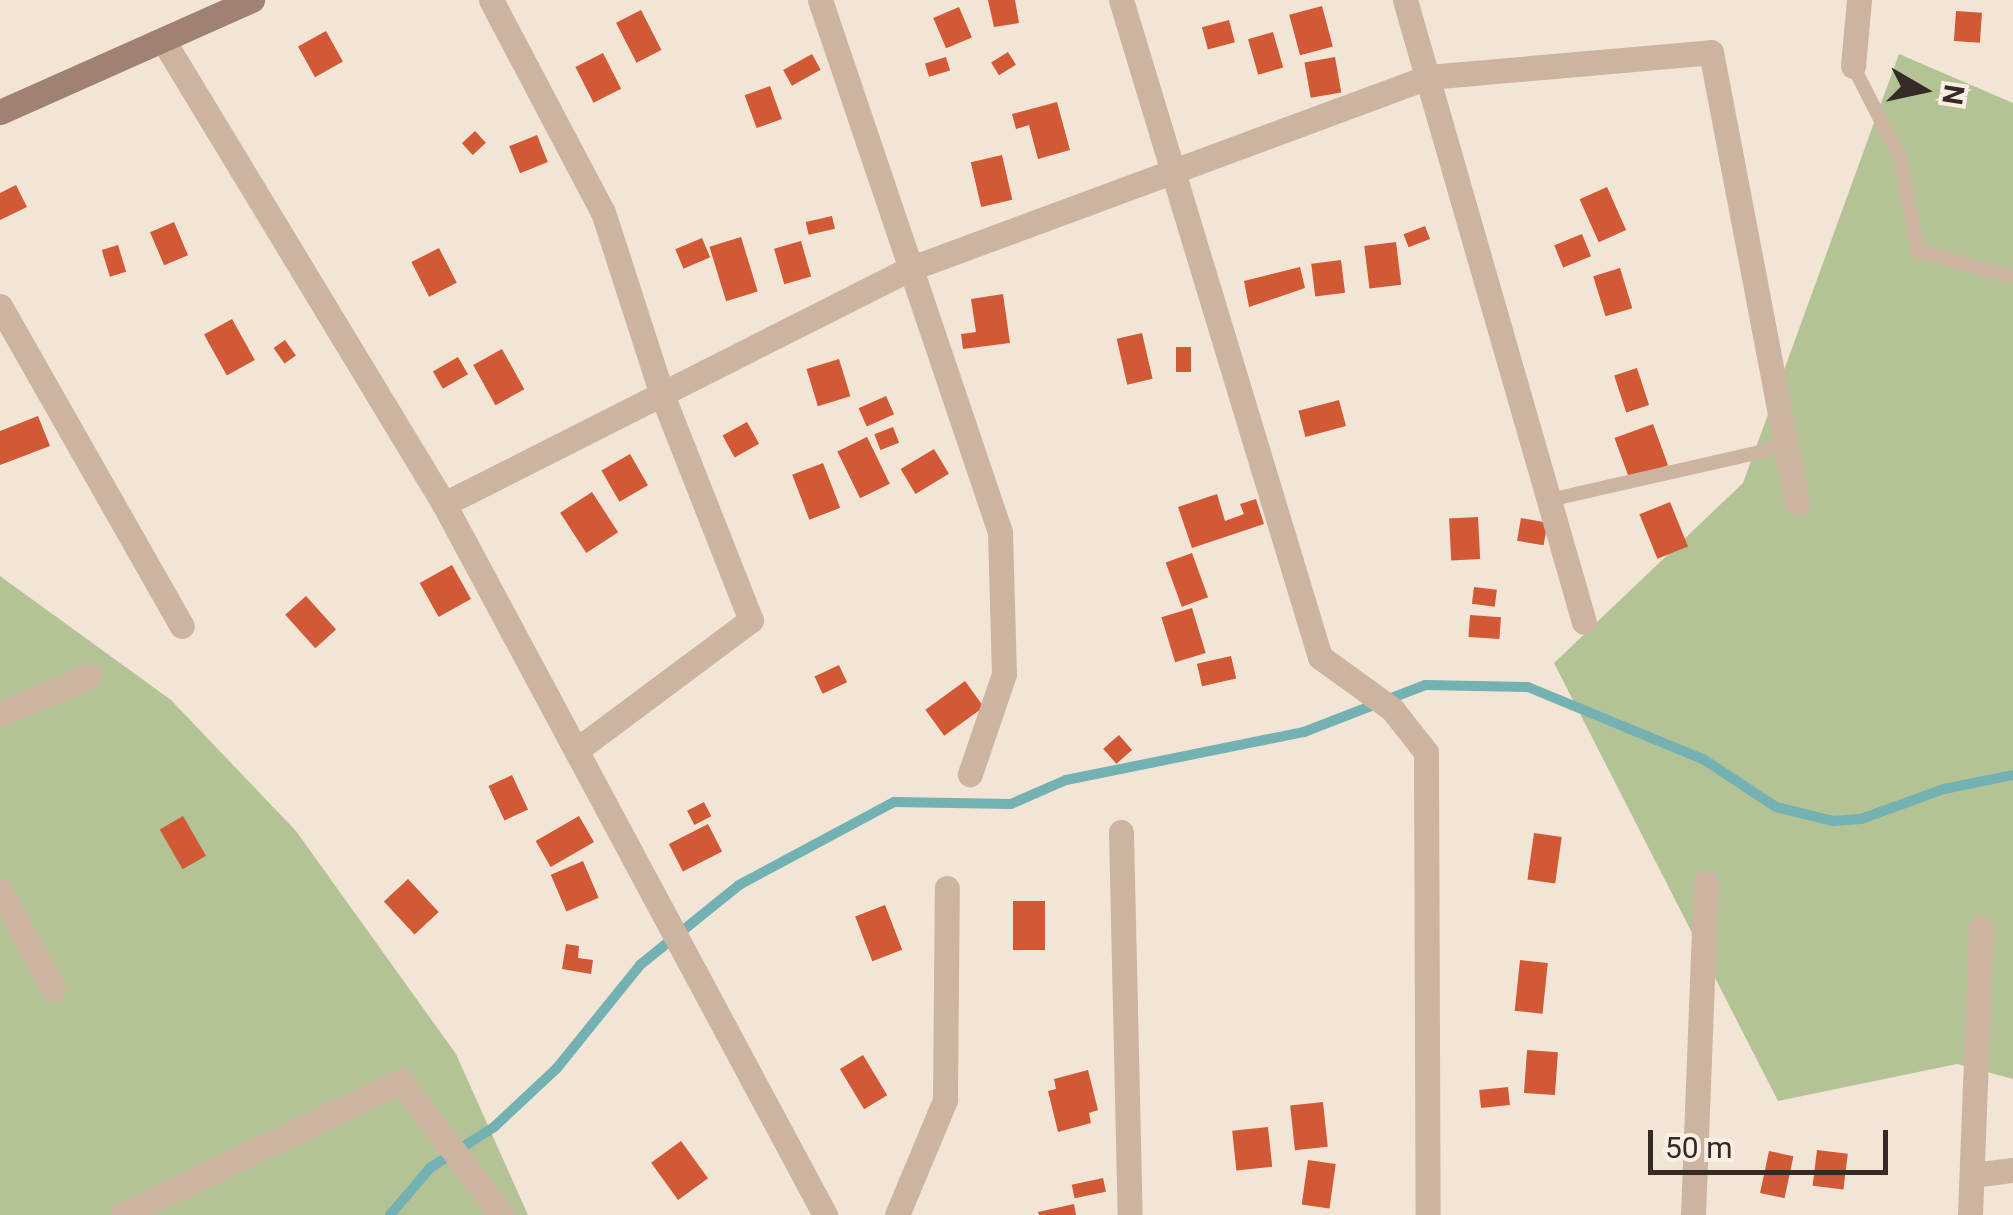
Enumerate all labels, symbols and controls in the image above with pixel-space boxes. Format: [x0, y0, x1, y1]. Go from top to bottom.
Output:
north arrow [1873, 40, 1973, 140]
text: N [1935, 82, 1971, 107]
scale bar [1653, 1110, 1893, 1172]
text: 50 m [1665, 1130, 1732, 1165]

